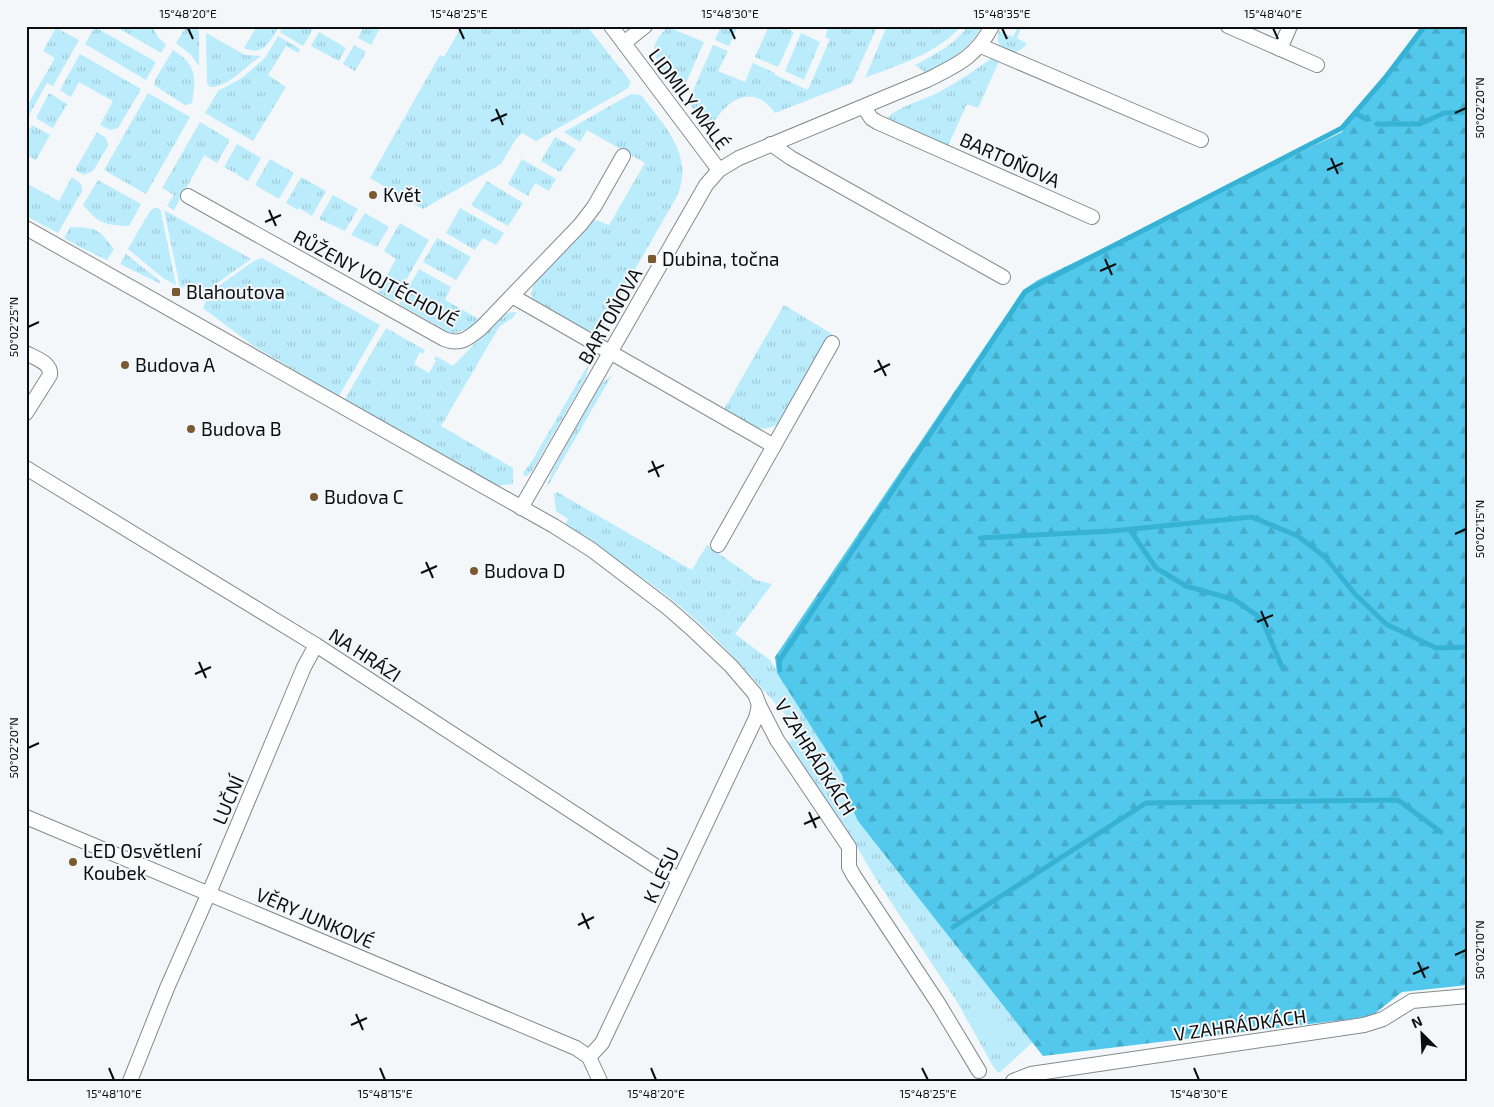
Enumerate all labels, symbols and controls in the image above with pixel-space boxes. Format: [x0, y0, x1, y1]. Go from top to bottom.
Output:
text: 15°48'20"E [159, 6, 217, 20]
text: 15°48'25"E [431, 6, 488, 20]
text: 15°48'30"E [701, 6, 759, 20]
text: 15°48'35"E [974, 6, 1031, 20]
text: 15°48'40"E [1244, 6, 1302, 20]
street label: LIDMILY MALÉ [644, 44, 735, 154]
text: 50°02'20"N [1472, 77, 1486, 139]
street label: BARTOŇOVA [957, 127, 1064, 192]
place label: Květ [383, 183, 421, 206]
marker: Květ [367, 189, 379, 201]
street label: RŮŽENY VOJTĚCHOVÉ [290, 224, 463, 331]
place label: Dubina, točna [662, 247, 779, 270]
marker: Dubina, točna [646, 253, 658, 265]
street label: BARTOŇOVA [573, 263, 646, 368]
place label: Blahoutova [186, 280, 285, 303]
marker: Blahoutova [170, 286, 182, 298]
text: 50°02'25"N [6, 297, 20, 357]
place label: Budova A [135, 353, 215, 376]
marker: Budova A [119, 359, 131, 371]
place label: Budova B [201, 417, 282, 440]
marker: Budova B [185, 423, 197, 435]
place label: Budova C [324, 485, 404, 508]
marker: Budova C [308, 491, 320, 503]
text: 50°02'15"N [1472, 500, 1486, 558]
place label: Budova D [484, 559, 565, 582]
marker: Budova D [468, 565, 480, 577]
street label: NA HRÁZI [325, 623, 405, 686]
street label: V ZAHRÁDKÁCH [770, 694, 860, 819]
text: 50°02'20"N [6, 717, 20, 779]
street label: LUČNÍ [207, 771, 249, 828]
place label: LED Osvětlení Koubek [83, 839, 203, 884]
street label: K LESU [638, 843, 683, 906]
marker: LED Osvětlení Koubek [67, 856, 79, 868]
street label: VĚRY JUNKOVÉ [253, 882, 378, 953]
text: 50°02'10"N [1472, 920, 1486, 980]
street label: V ZAHRÁDKÁCH [1172, 1004, 1308, 1045]
north arrow [1396, 1010, 1446, 1060]
text: N [1408, 1012, 1425, 1031]
text: 15°48'10"E [86, 1086, 142, 1100]
text: 15°48'15"E [358, 1086, 413, 1100]
text: 15°48'20"E [627, 1086, 685, 1100]
text: 15°48'25"E [900, 1086, 957, 1100]
text: 15°48'30"E [1170, 1086, 1228, 1100]

